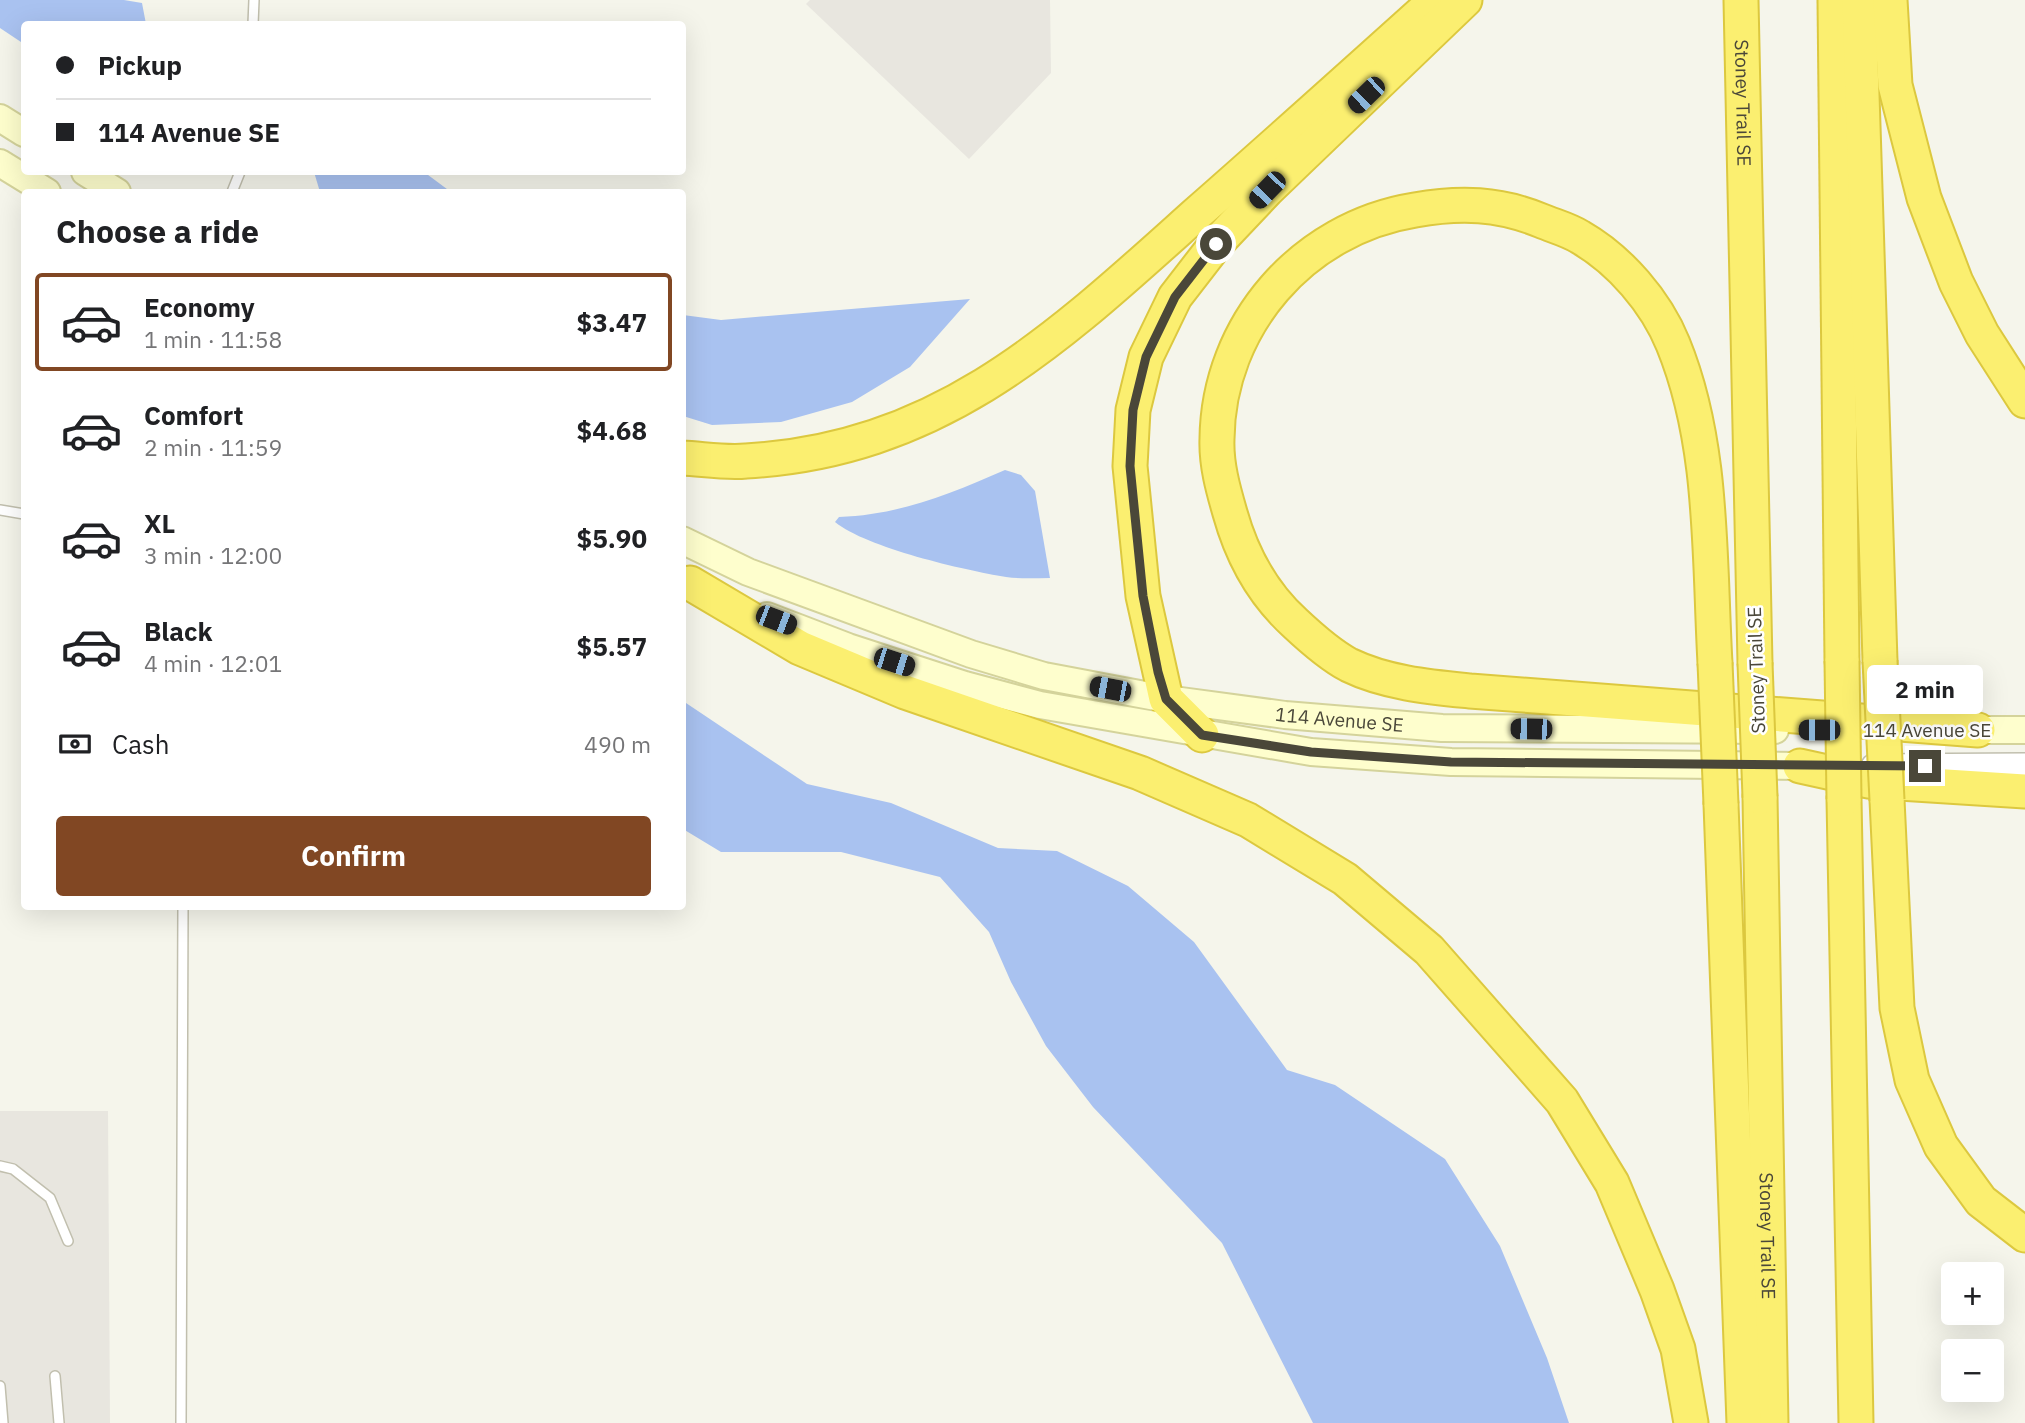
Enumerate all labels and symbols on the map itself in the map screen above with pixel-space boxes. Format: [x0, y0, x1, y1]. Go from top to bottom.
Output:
street label: Stoney Trail SE [1730, 39, 1757, 167]
car [1344, 73, 1389, 117]
car [1245, 168, 1290, 212]
route start [1200, 228, 1232, 260]
car [753, 603, 800, 637]
street label: Stoney Trail SE [1742, 606, 1770, 734]
car [871, 646, 918, 678]
callout: 2 min [1867, 664, 1983, 714]
car [1088, 675, 1133, 703]
street label: 114 Avenue SE [1274, 702, 1405, 737]
car [1510, 718, 1553, 740]
street label: 114 Avenue SE [1863, 718, 1991, 742]
car [1799, 720, 1841, 741]
route end [1909, 750, 1941, 782]
street label: Stoney Trail SE [1755, 1172, 1781, 1300]

